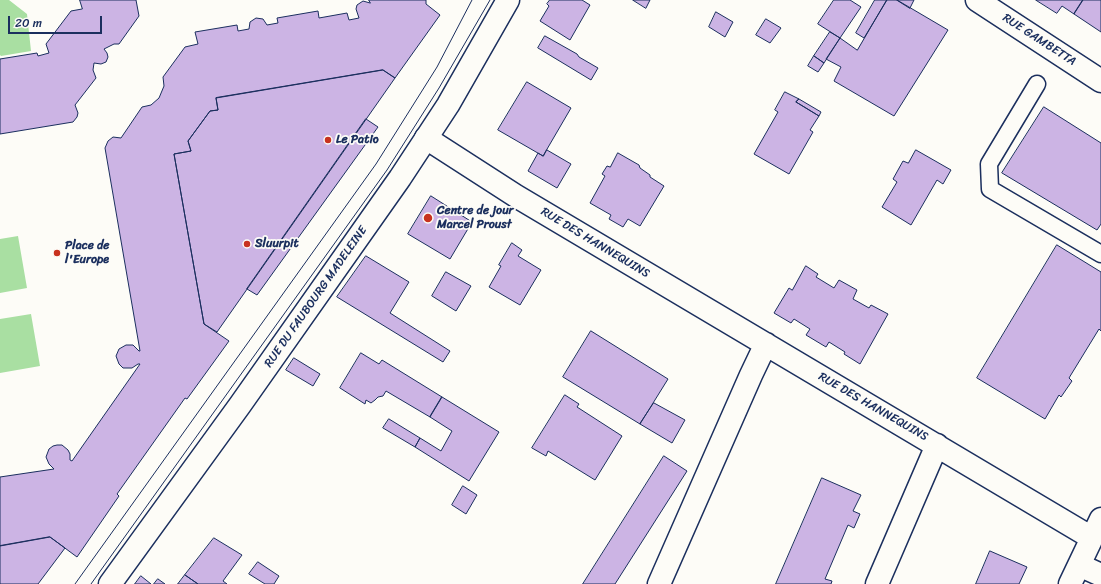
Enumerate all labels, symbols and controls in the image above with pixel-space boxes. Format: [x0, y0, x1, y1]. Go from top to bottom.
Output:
scale bar [10, 8, 104, 34]
street label: RUE GAMBETTA [1000, 11, 1078, 69]
text: 20 m [15, 12, 42, 34]
place label: Le Patio [336, 133, 379, 147]
marker: Le Patio [323, 135, 333, 145]
place label: Centre de jour Marcel Proust [437, 204, 514, 232]
street label: RUE DES HANNEQUINS [538, 205, 652, 281]
marker: Centre de jour Marcel Proust [422, 212, 434, 224]
street label: RUE DU FAUBOURG MADELEINE [262, 224, 370, 370]
place label: Sluurpit [255, 237, 299, 251]
place label: Place de l'Europe [65, 239, 109, 267]
marker: Sluurpit [242, 239, 252, 249]
marker: Place de l'Europe [52, 248, 62, 258]
street label: RUE DES HANNEQUINS [816, 370, 930, 444]

